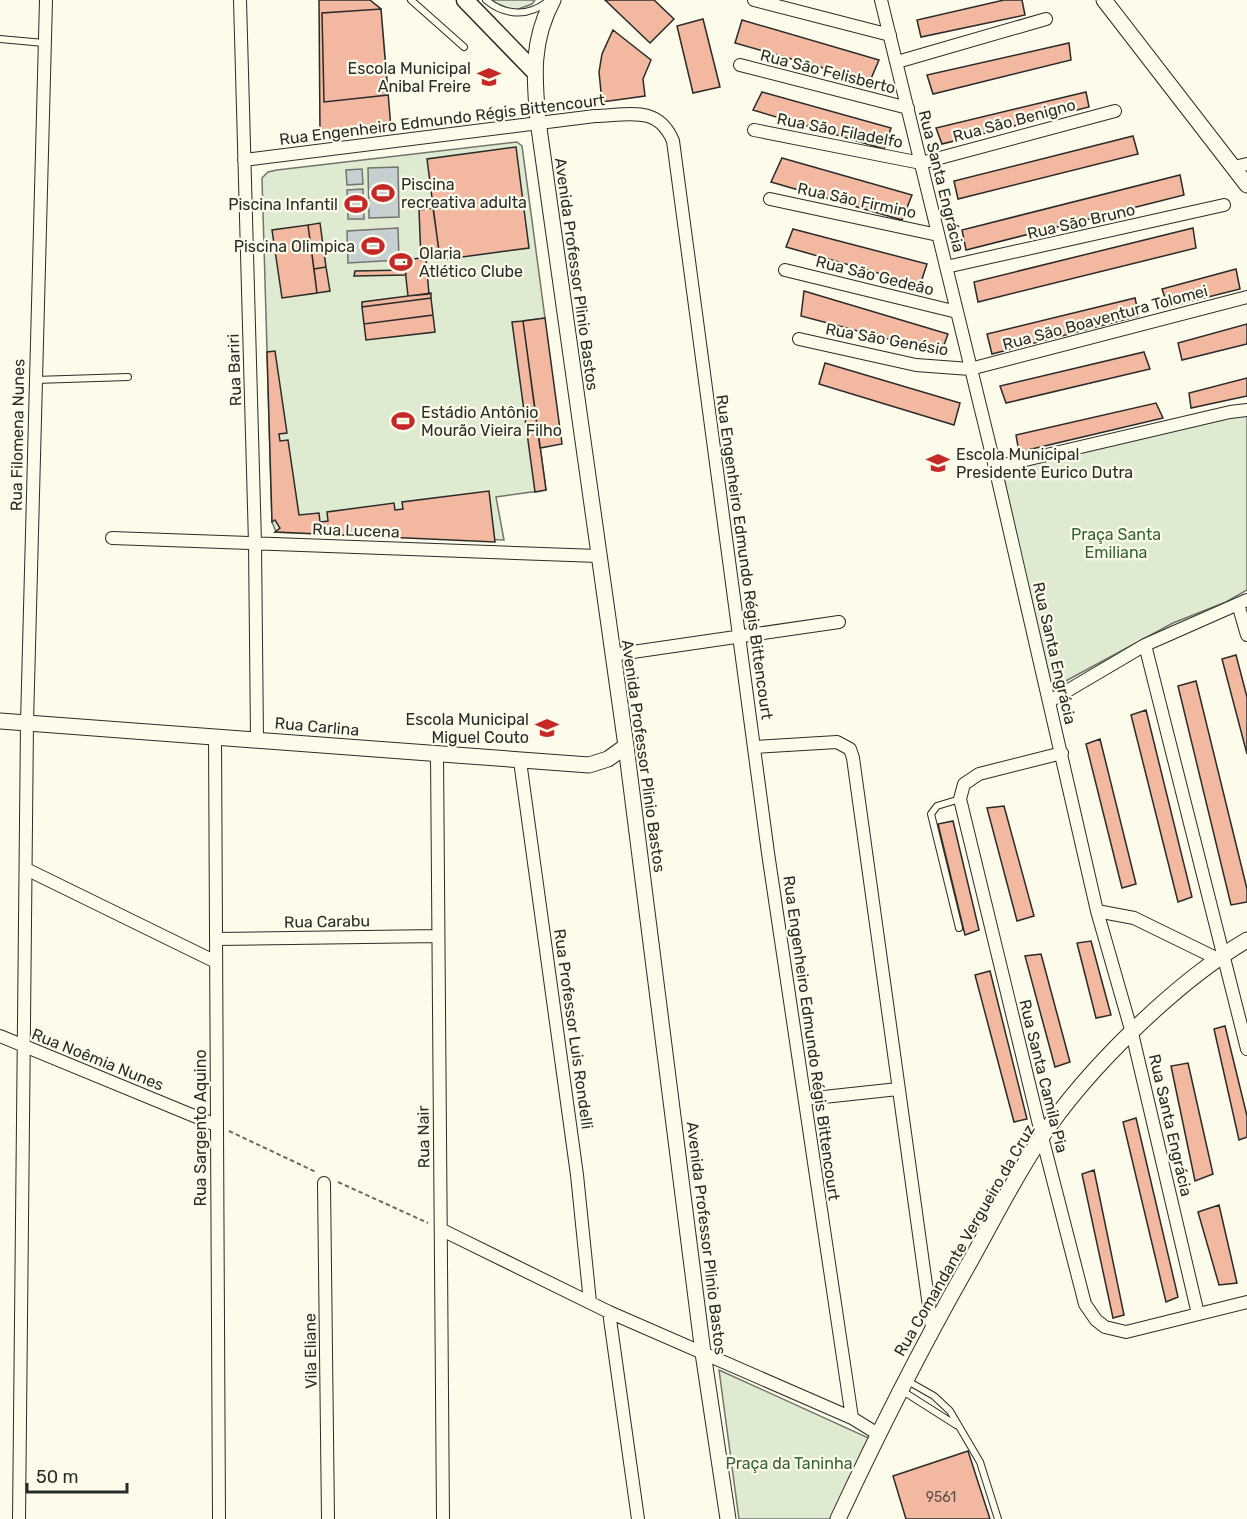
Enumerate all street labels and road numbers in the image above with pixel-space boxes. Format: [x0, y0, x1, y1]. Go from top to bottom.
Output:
street label: Rua São Felisberto [758, 45, 898, 97]
street label: Rua Engenheiro Edmundo Régis Bittencourt [278, 90, 606, 149]
street label: Rua São Benigno [951, 95, 1078, 146]
street label: Rua Santa Engrácia [915, 108, 968, 254]
street label: Rua São Filadelfo [775, 109, 905, 152]
street label: Avenida Professor Plinio Bastos [551, 156, 602, 392]
street label: Rua São Firmino [796, 179, 918, 222]
street label: Rua São Bruno [1025, 200, 1137, 243]
street label: Rua São Gedeão [814, 252, 936, 299]
street label: Rua São Boaventura Tolomei [1000, 281, 1210, 354]
street label: Rua São Genésio [824, 319, 950, 360]
street label: Rua Bariri [224, 334, 245, 406]
street label: Rua Filomena Nunes [7, 359, 28, 511]
street label: Rua Engenheiro Edmundo Régis Bittencourt [712, 393, 777, 721]
street label: Rua Lucena [312, 519, 400, 542]
street label: Rua Santa Engrácia [1029, 580, 1080, 726]
street label: Avenida Professor Plinio Bastos [618, 638, 669, 874]
street label: Rua Carlina [274, 713, 360, 740]
street label: Rua Engenheiro Edmundo Régis Bittencourt [779, 874, 844, 1202]
street label: Rua Carabu [284, 911, 370, 932]
street label: Rua Professor Luis Rondelli [550, 928, 597, 1130]
street label: Rua Santa Camila Pia [1015, 997, 1072, 1155]
street label: Rua Noêmia Nunes [29, 1024, 167, 1095]
street label: Rua Sargento Aquino [191, 1049, 210, 1207]
street label: Rua Santa Engrácia [1145, 1052, 1196, 1198]
street label: Rua Nair [413, 1105, 434, 1169]
street label: Avenida Professor Plinio Bastos [683, 1120, 730, 1356]
street label: Rua Comandante Vergueiro da Cruz [890, 1121, 1039, 1360]
street label: Vila Eliane [300, 1313, 321, 1389]

